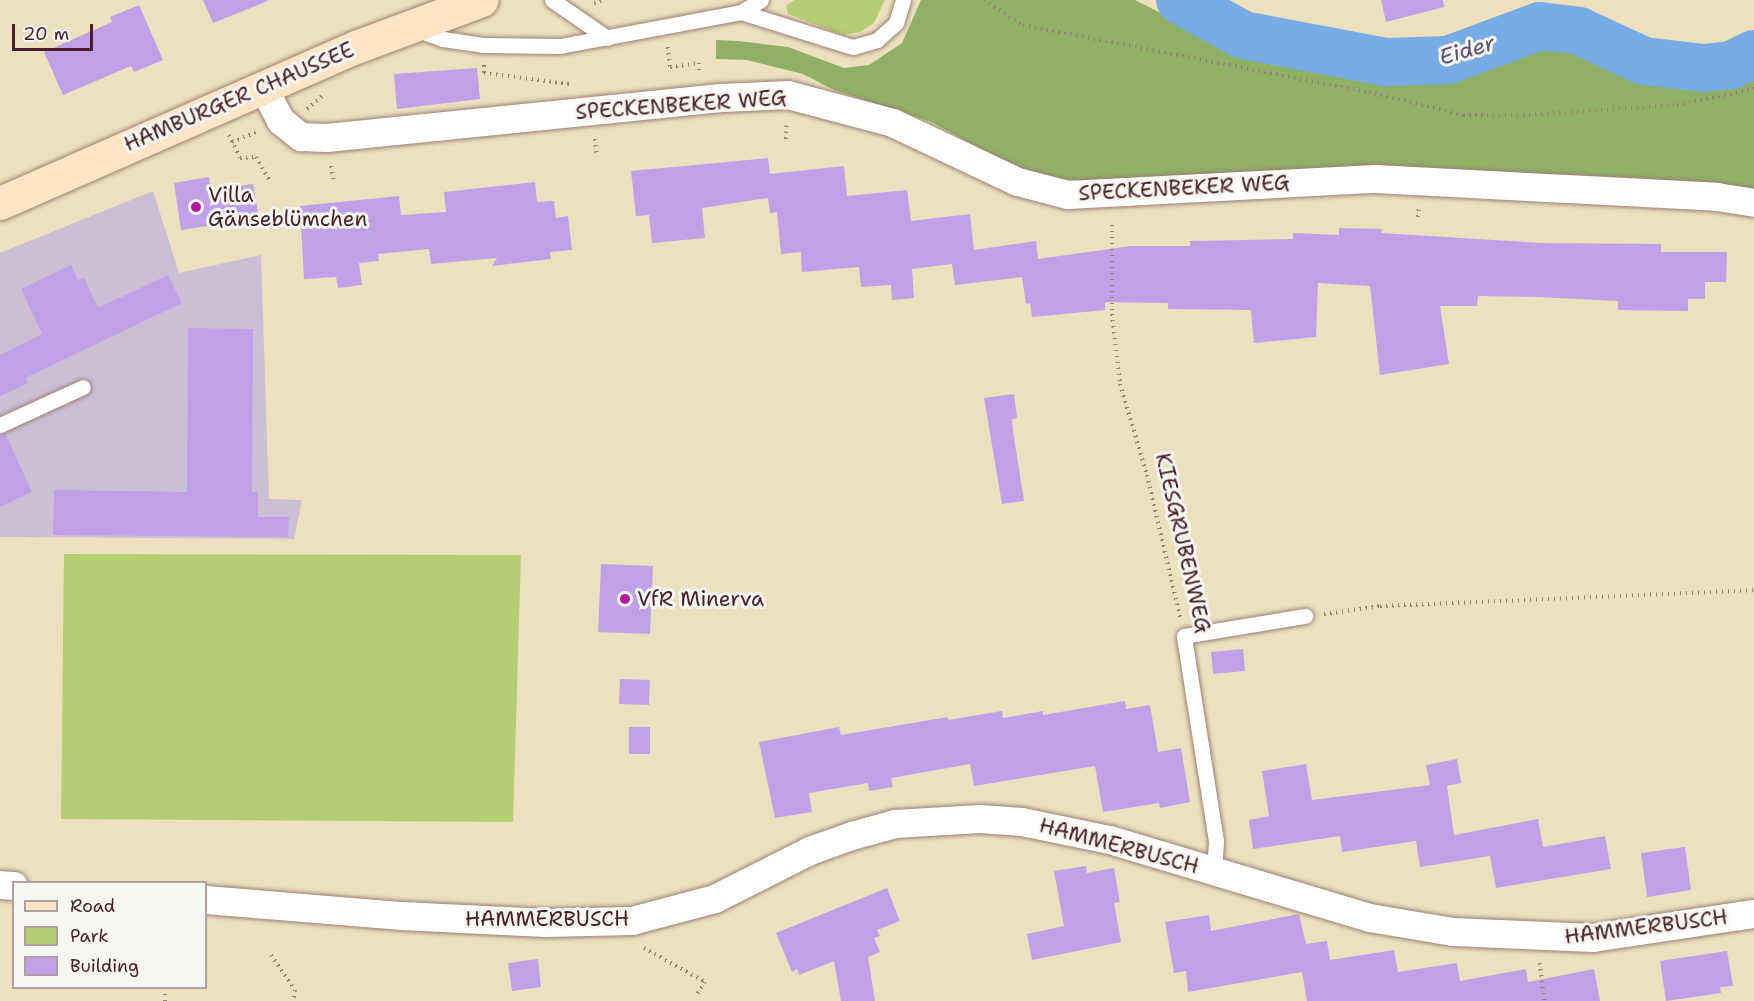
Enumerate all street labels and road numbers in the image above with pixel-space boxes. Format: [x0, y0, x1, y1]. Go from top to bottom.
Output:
street label: HAMBURGER CHAUSSEE [120, 37, 358, 157]
street label: SPECKENBEKER WEG [575, 85, 787, 125]
street label: SPECKENBEKER WEG [1078, 170, 1290, 206]
street label: KIESGRUBENWEG [1150, 451, 1216, 635]
street label: HAMMERBUSCH [1036, 813, 1202, 879]
street label: HAMMERBUSCH [1563, 904, 1729, 950]
street label: HAMMERBUSCH [465, 906, 629, 932]

